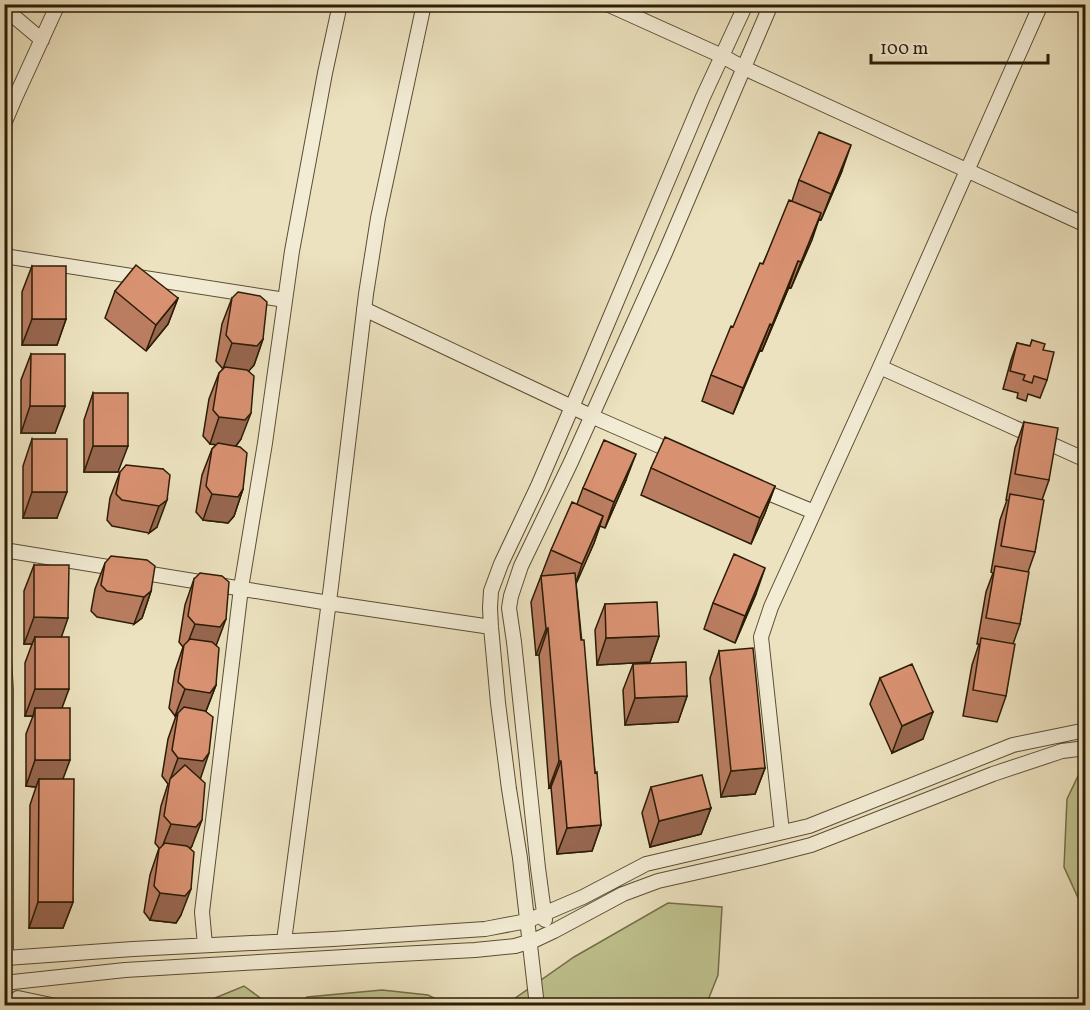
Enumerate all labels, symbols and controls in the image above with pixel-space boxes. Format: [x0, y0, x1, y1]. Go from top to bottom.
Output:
scale bar [871, 27, 1048, 65]
text: 100 m [880, 37, 929, 62]

